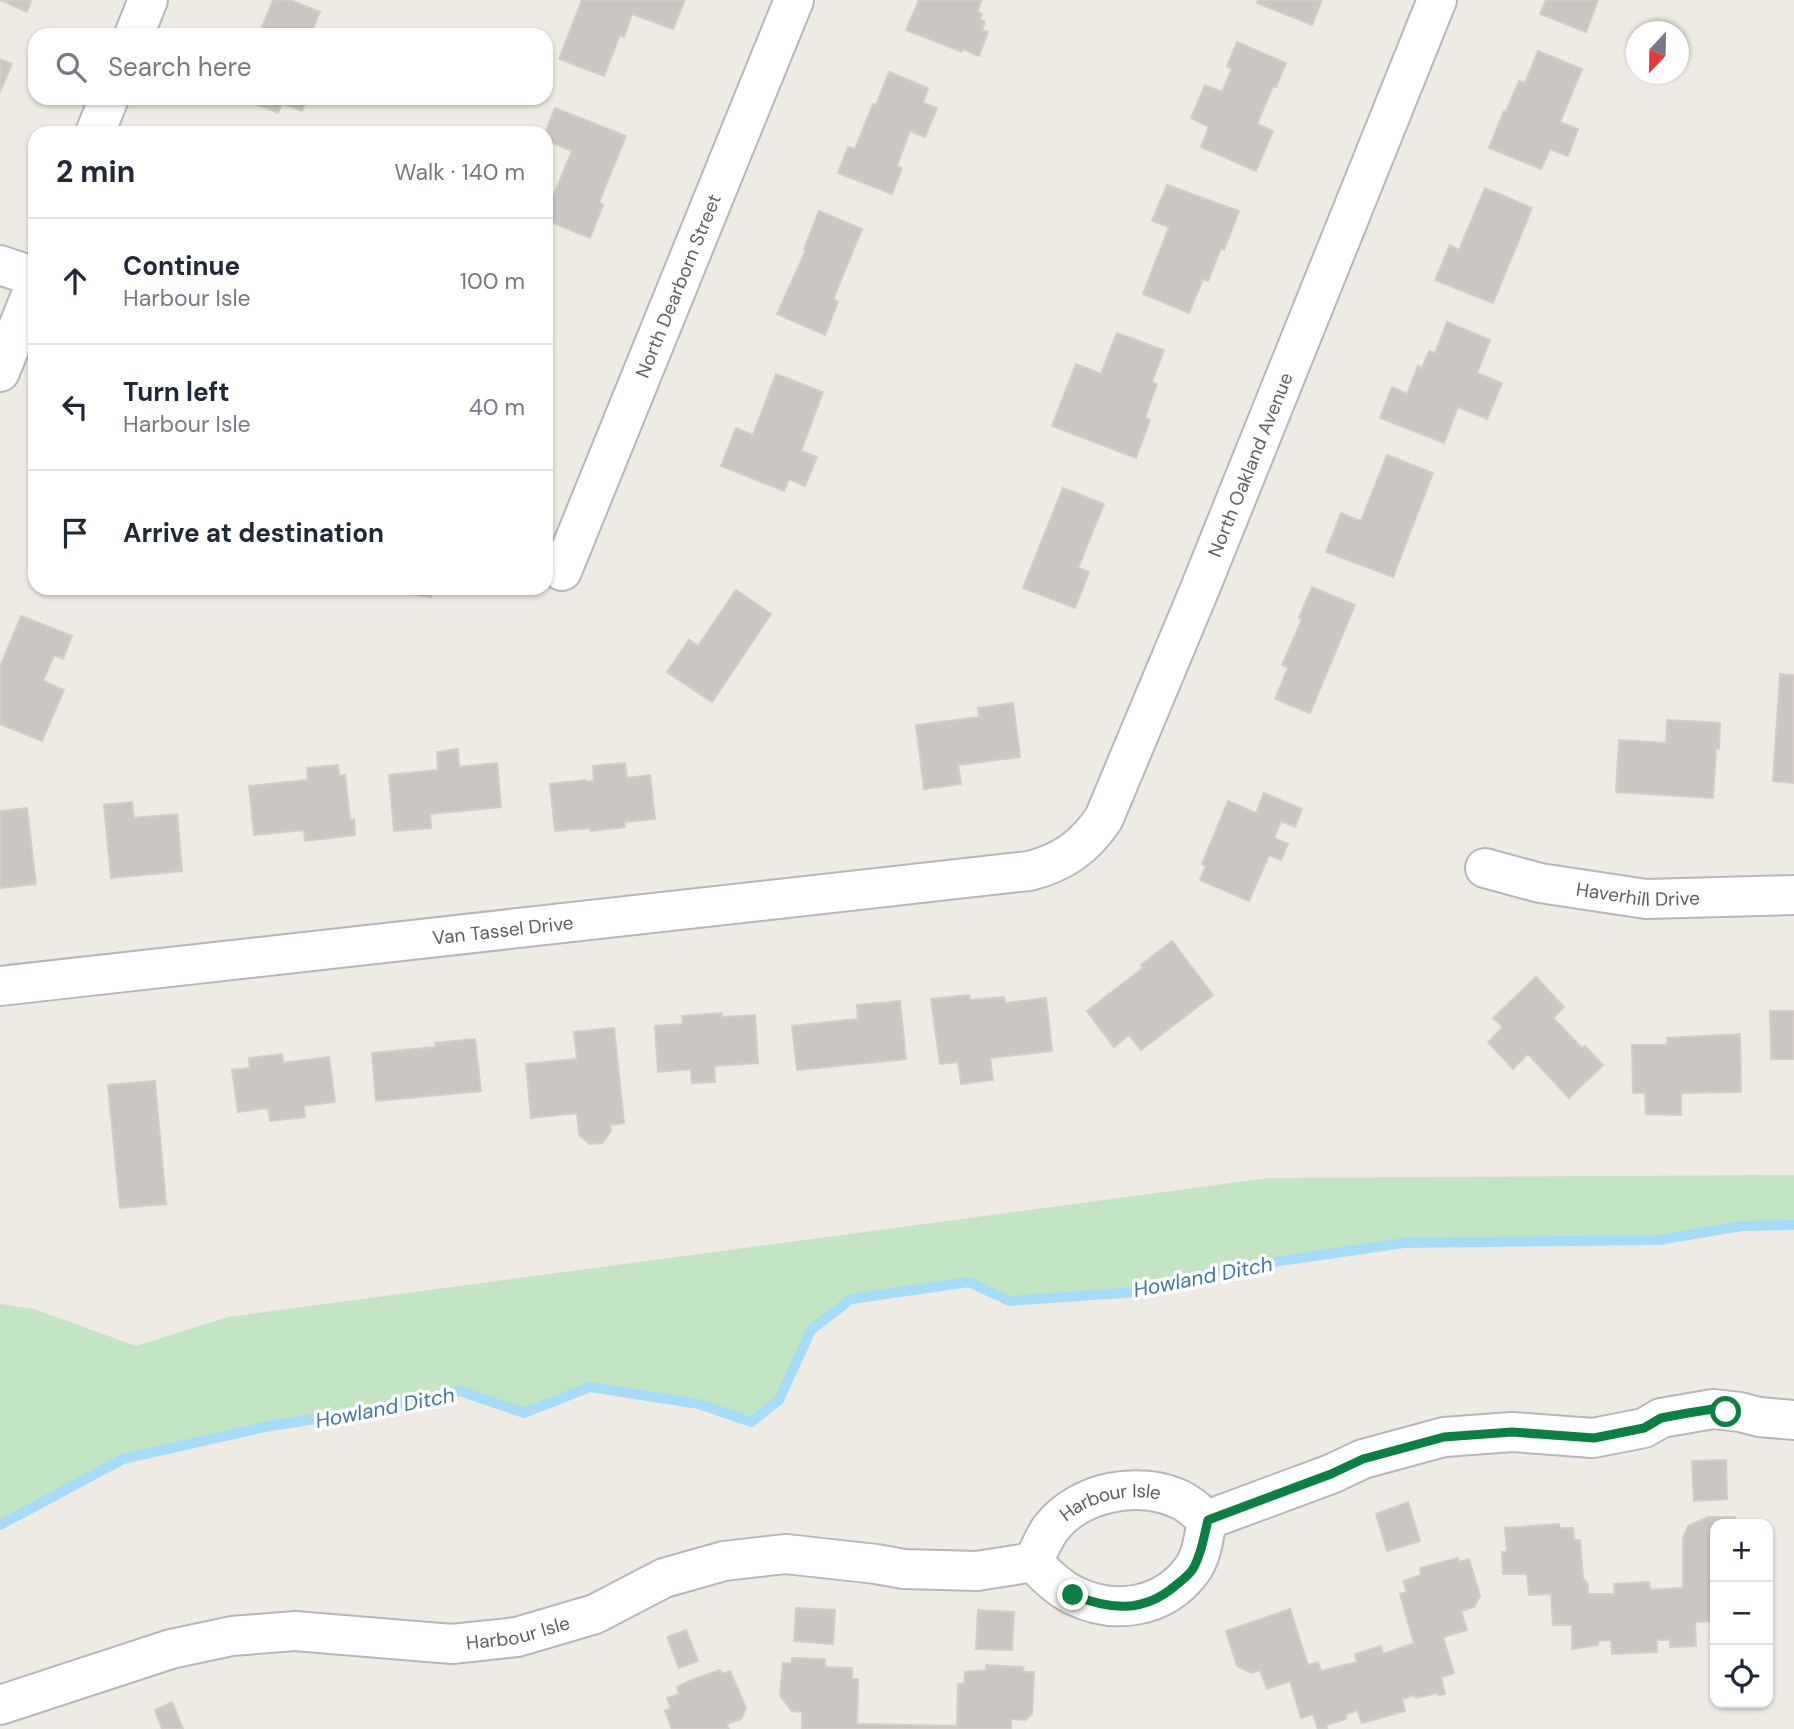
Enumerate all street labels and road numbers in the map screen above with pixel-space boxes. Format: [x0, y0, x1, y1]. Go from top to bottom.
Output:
street label: North Dearborn Street [630, 190, 727, 381]
street label: North Oakland Avenue [1202, 369, 1299, 561]
street label: Haverhill Drive [1574, 877, 1700, 912]
street label: Van Tassel Drive [431, 910, 575, 951]
street label: Harbour Isle [1054, 1478, 1163, 1527]
street label: Harbour Isle [465, 1610, 573, 1655]

